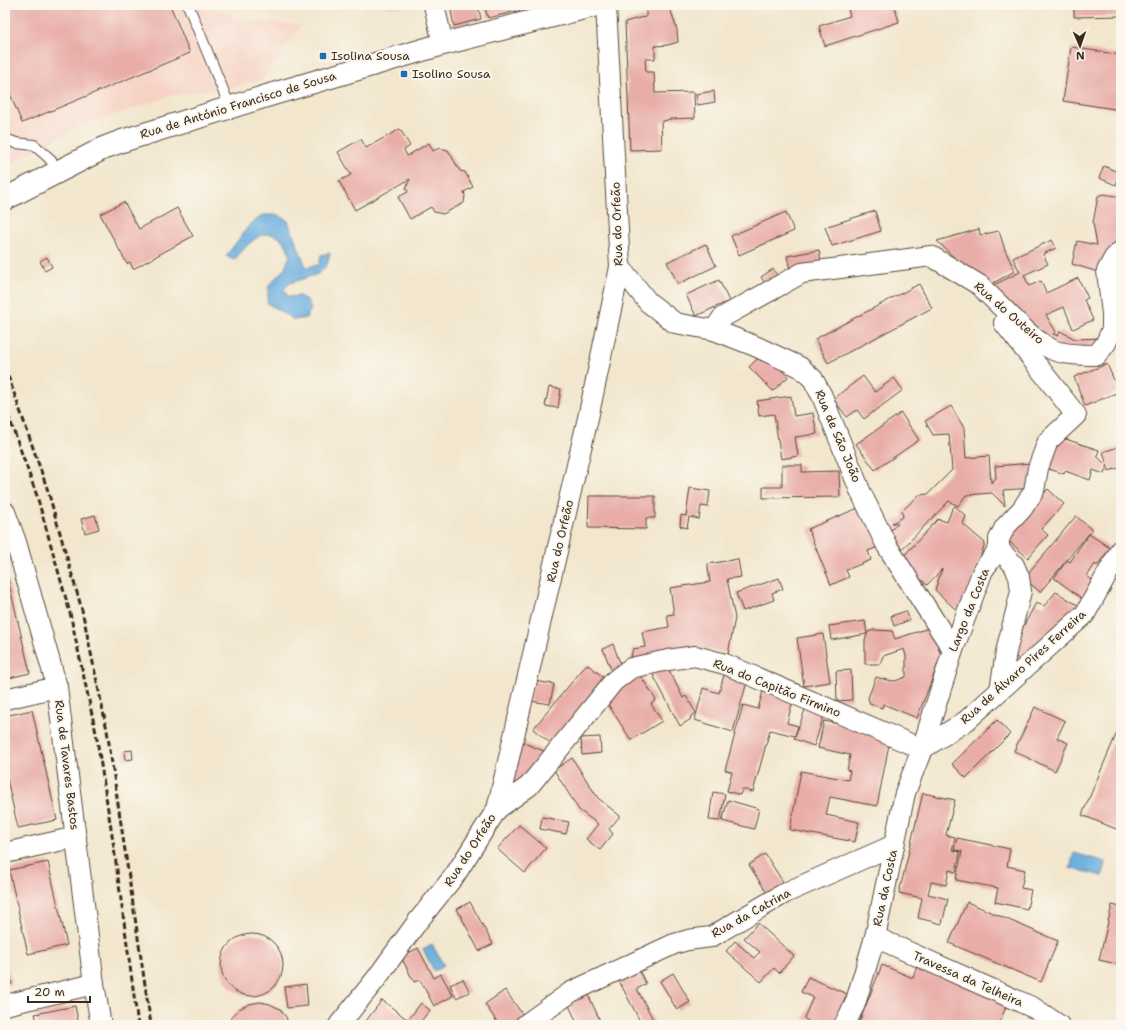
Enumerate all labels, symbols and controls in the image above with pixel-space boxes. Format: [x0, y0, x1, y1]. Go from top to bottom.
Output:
north arrow [1060, 26, 1100, 66]
place label: Isolina Sousa [331, 48, 410, 64]
text: N [1075, 48, 1085, 63]
marker: Isolina Sousa [318, 51, 328, 61]
place label: Isolino Sousa [412, 66, 491, 82]
street label: Rua de António Francisco de Sousa [138, 67, 338, 143]
marker: Isolino Sousa [399, 69, 409, 79]
street label: Rua do Orfeão [608, 182, 626, 266]
street label: Rua do Outeiro [971, 278, 1047, 348]
street label: Rua de São João [811, 387, 865, 485]
street label: Rua do Orfeão [543, 498, 577, 584]
street label: Largo da Costa [945, 565, 993, 654]
street label: Rua de Álvaro Pires Ferreira [957, 606, 1090, 728]
street label: Rua do Capitão Firmino [711, 655, 843, 721]
street label: Rua de Tavares Bastos [51, 699, 83, 831]
street label: Rua do Orfeão [440, 810, 500, 890]
street label: Rua da Costa [869, 848, 901, 928]
street label: Rua da Catrina [708, 884, 794, 941]
street label: Travessa da Telheira [910, 947, 1026, 1011]
scale bar [28, 978, 90, 1004]
text: 20 m [34, 984, 65, 1000]

